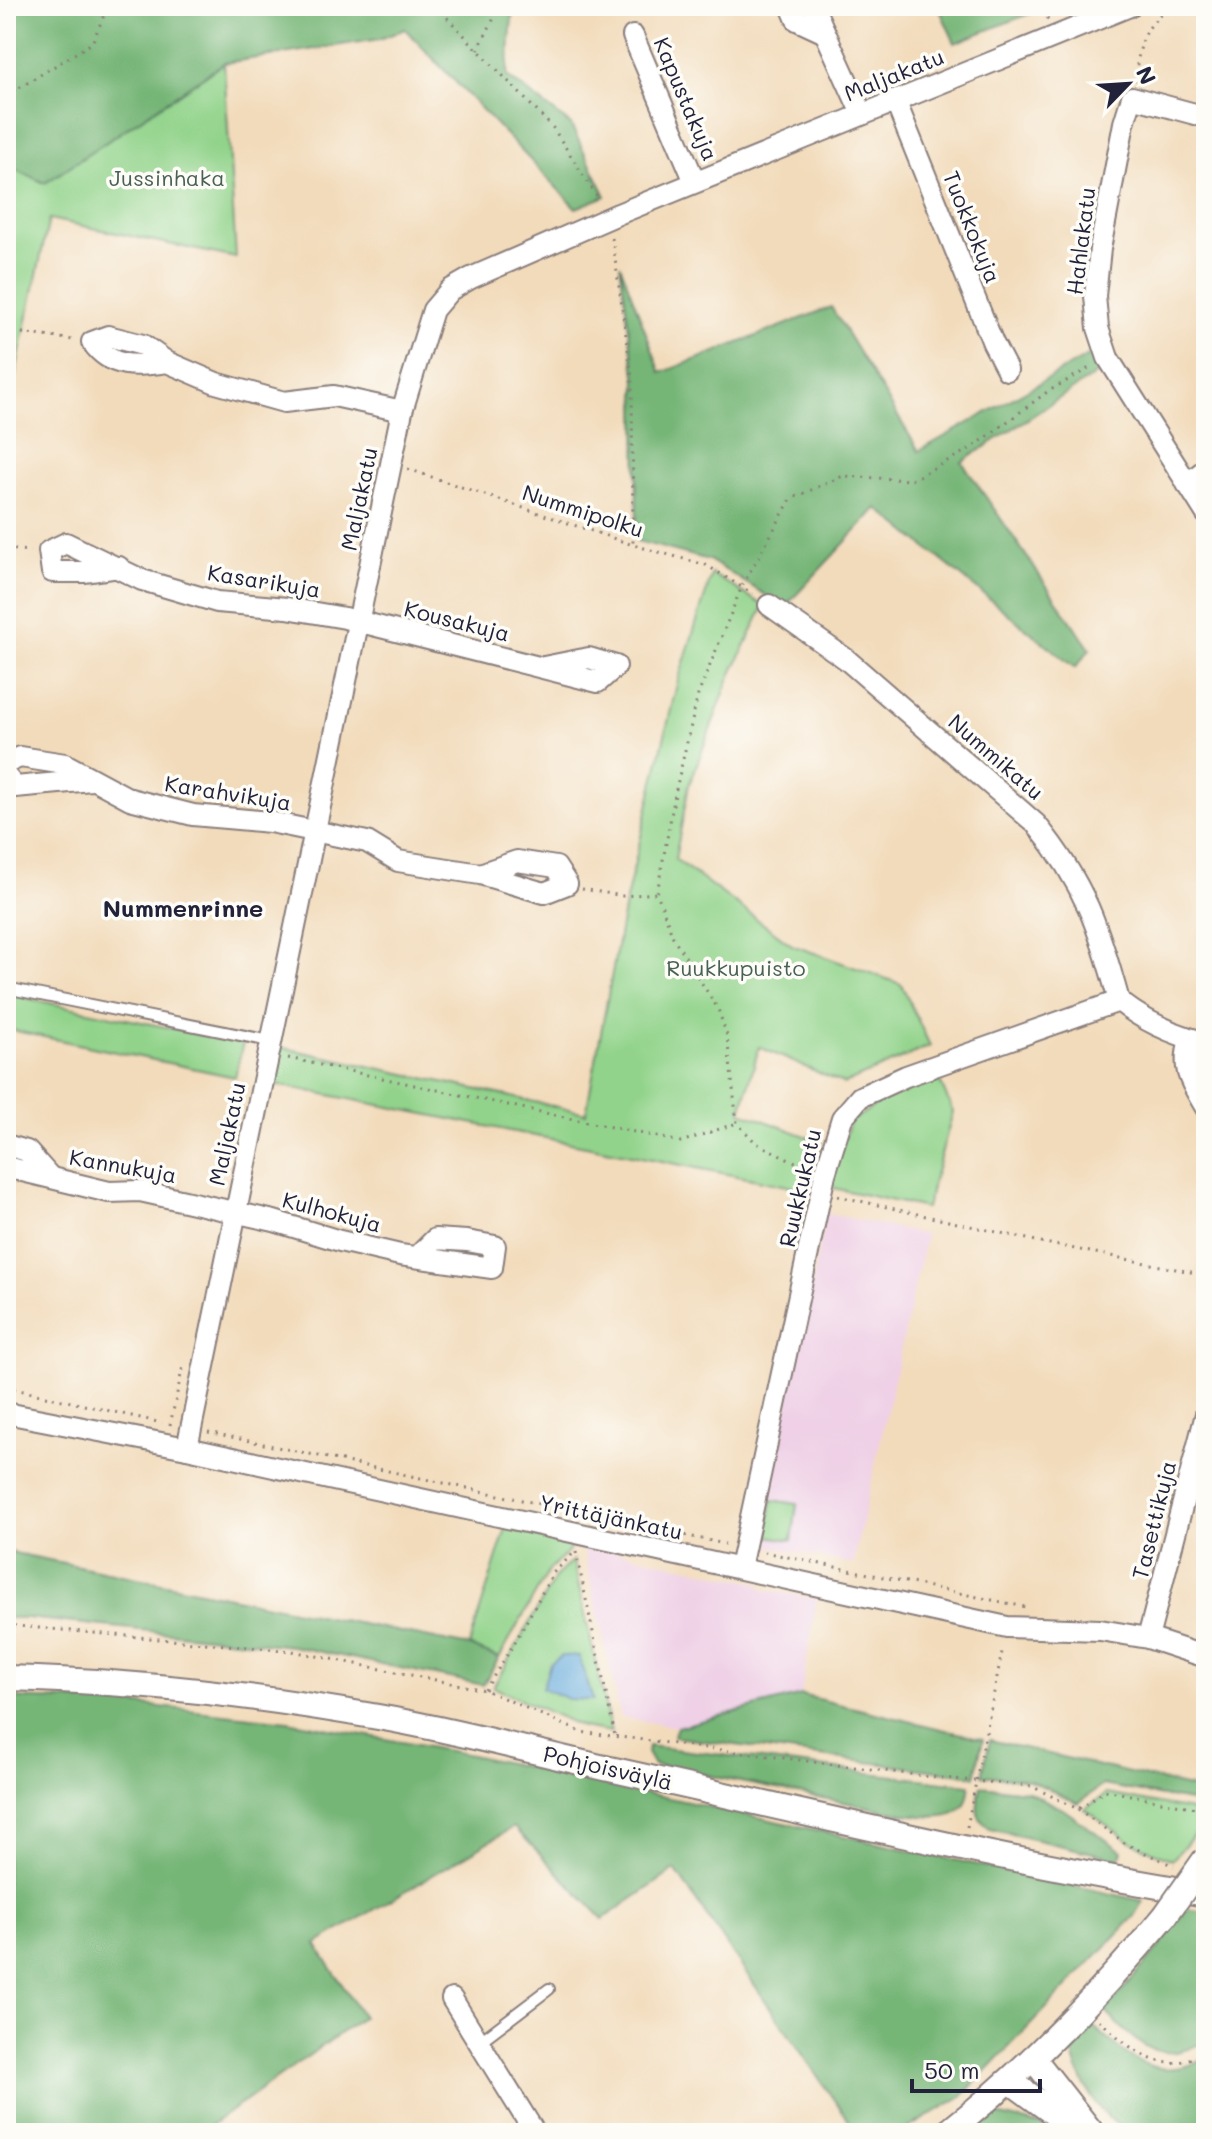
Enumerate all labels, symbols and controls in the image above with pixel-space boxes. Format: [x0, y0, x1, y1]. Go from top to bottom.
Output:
street label: Kapustakuja [647, 33, 726, 165]
street label: Maljakatu [840, 41, 948, 108]
north arrow [1088, 44, 1168, 124]
text: N [1130, 62, 1163, 89]
park label: Jussinhaka [109, 163, 225, 192]
street label: Tuokkokuja [937, 166, 1008, 287]
street label: Hahlakatu [1060, 186, 1101, 296]
street label: Maljakatu [333, 445, 384, 553]
street label: Nummipolku [519, 477, 648, 544]
street label: Kasarikuja [205, 557, 323, 604]
street label: Kousakuja [401, 593, 513, 648]
street label: Nummikatu [943, 707, 1050, 806]
street label: Karahvikuja [163, 768, 293, 817]
district label: Nummenrinne [103, 892, 263, 923]
park label: Ruukkupuisto [666, 953, 806, 982]
street label: Maljakatu [201, 1080, 252, 1188]
street label: Ruukkukatu [772, 1126, 827, 1250]
street label: Kannukuja [67, 1142, 179, 1189]
street label: Kulhokuja [280, 1184, 385, 1239]
street label: Tasettikuja [1125, 1458, 1182, 1582]
street label: Yrittäjänkatu [537, 1487, 685, 1546]
street label: Pohjoisväylä [541, 1739, 676, 1796]
scale bar [912, 2043, 1040, 2093]
text: 50 m [924, 2054, 980, 2085]

